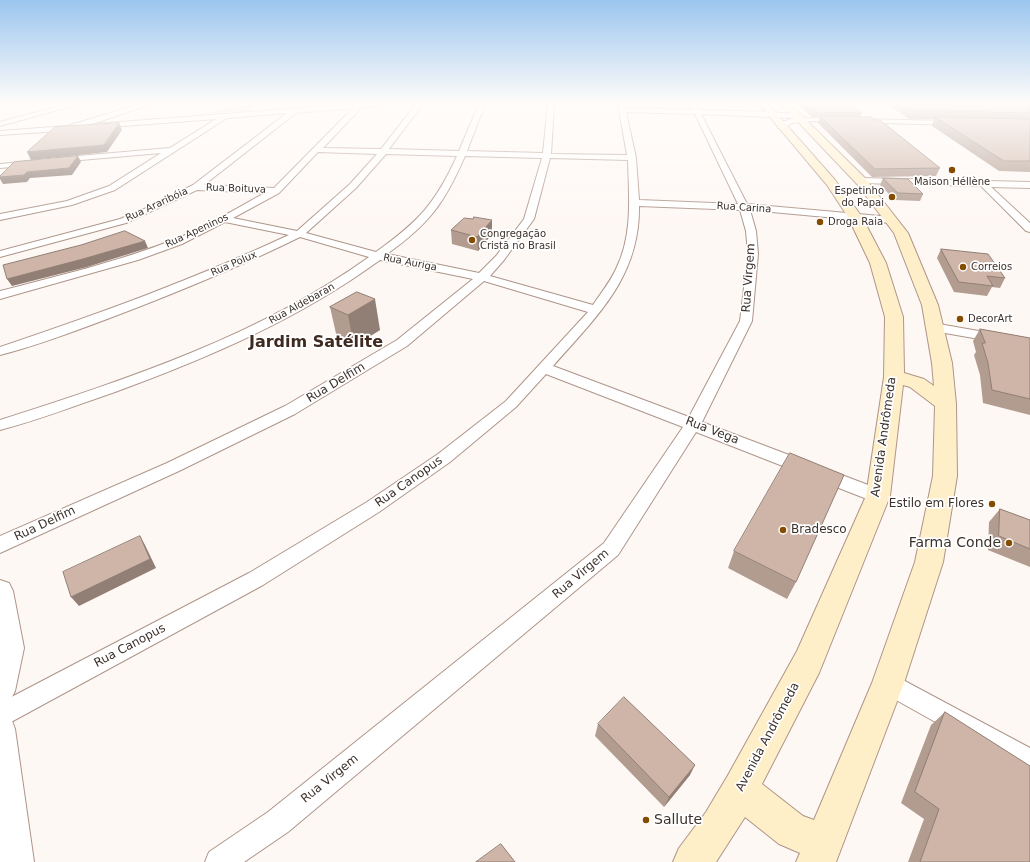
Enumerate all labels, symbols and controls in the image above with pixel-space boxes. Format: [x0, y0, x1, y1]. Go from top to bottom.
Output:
marker: Maison Héllène [947, 165, 957, 175]
place label: Maison Héllène [914, 176, 990, 188]
street label: Rua Boituva [206, 182, 266, 196]
street label: Rua Araribóia [124, 185, 190, 225]
place label: Espetinho do Papai [834, 185, 884, 208]
marker: Espetinho do Papai [887, 192, 897, 202]
street label: Rua Carina [716, 200, 772, 216]
street label: Rua Apeninos [164, 211, 230, 251]
place label: Droga Raia [828, 216, 883, 228]
marker: Droga Raia [815, 217, 825, 227]
place label: Congregação Cristã no Brasil [480, 228, 556, 252]
marker: Congregação Cristã no Brasil [467, 235, 477, 245]
street label: Rua Virgem [739, 243, 759, 313]
street label: Rua Polux [209, 249, 259, 279]
street label: Rua Auriga [382, 252, 438, 274]
place label: Correios [971, 261, 1012, 273]
marker: Correios [958, 262, 968, 272]
street label: Rua Aldebaran [267, 281, 337, 327]
place label: DecorArt [968, 313, 1012, 325]
marker: DecorArt [955, 314, 965, 324]
district label: Jardim Satélite [249, 333, 383, 353]
street label: Rua Delfim [304, 360, 368, 406]
street label: Avenida Andrômeda [868, 376, 900, 498]
street label: Rua Vega [683, 414, 741, 448]
street label: Rua Canopus [373, 454, 445, 510]
place label: Estilo em Flores [889, 497, 984, 511]
marker: Estilo em Flores [987, 499, 997, 509]
street label: Rua Delfim [12, 504, 78, 544]
place label: Bradesco [791, 523, 847, 537]
marker: Bradesco [778, 525, 788, 535]
place label: Farma Conde [909, 535, 1001, 551]
marker: Farma Conde [1004, 538, 1014, 548]
street label: Rua Virgem [550, 546, 612, 602]
street label: Rua Canopus [92, 621, 168, 671]
street label: Avenida Andrômeda [733, 680, 803, 794]
street label: Rua Virgem [299, 752, 361, 806]
place label: Sallute [654, 812, 702, 828]
marker: Sallute [641, 815, 651, 825]

